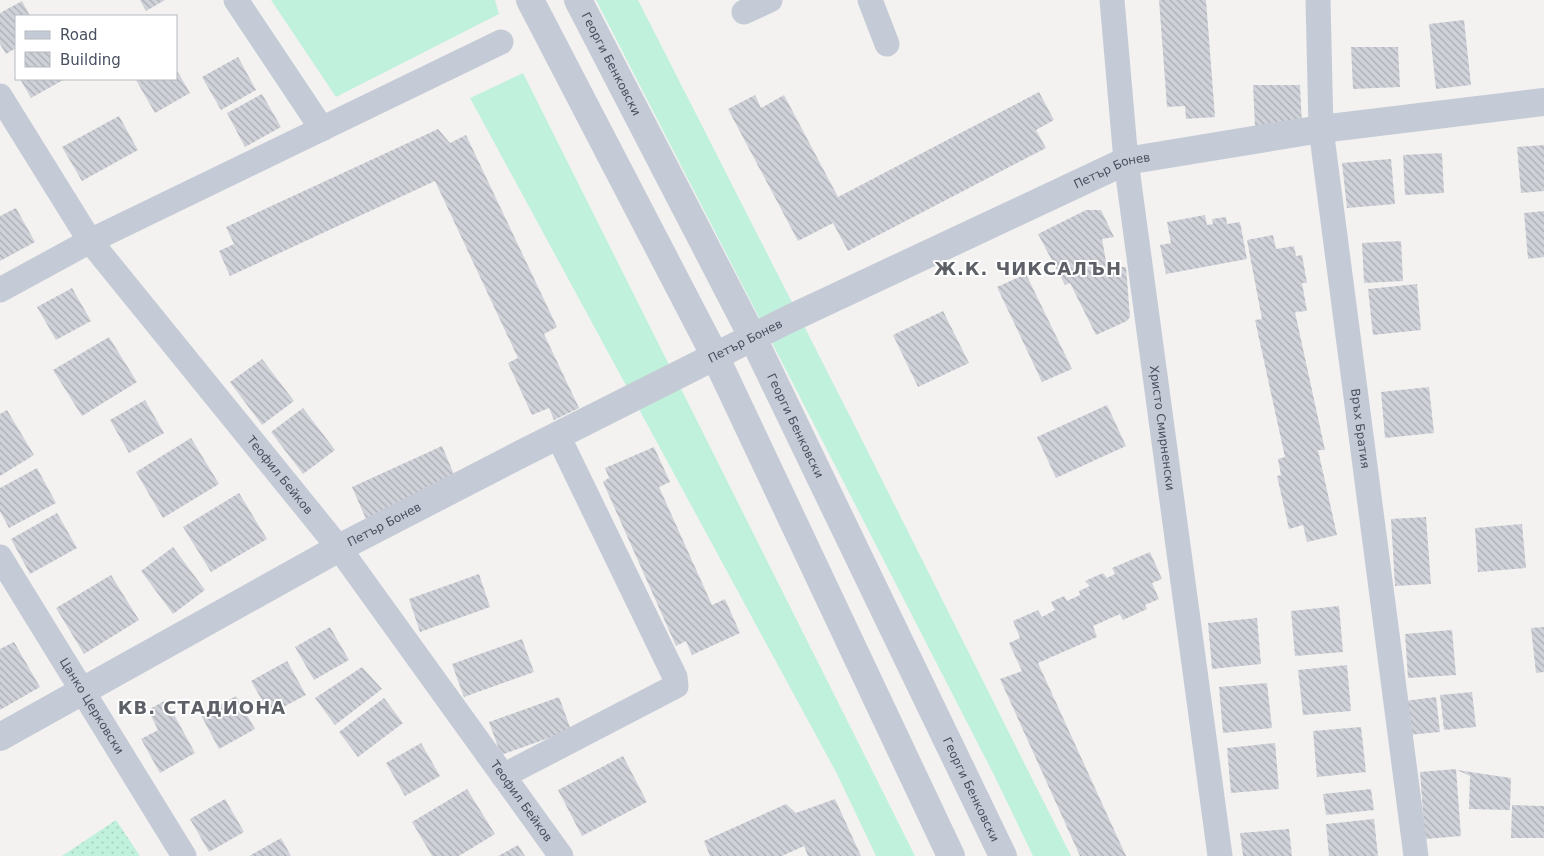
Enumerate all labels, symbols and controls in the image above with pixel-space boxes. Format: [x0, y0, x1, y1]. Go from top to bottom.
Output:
street label: Георги Бенковски [579, 10, 644, 118]
legend [15, 15, 178, 80]
text: Road [60, 26, 98, 44]
text: Building [60, 51, 121, 69]
street label: Петър Бонев [1072, 150, 1151, 191]
district label: Ж.К. ЧИКСАЛЪН [934, 258, 1122, 279]
street label: Петър Бонев [706, 317, 785, 366]
street label: Христо Смирненски [1147, 365, 1177, 491]
street label: Георги Бенковски [764, 371, 827, 480]
street label: Връх Братия [1348, 388, 1372, 469]
street label: Теофил Бейков [243, 432, 316, 517]
street label: Петър Бонев [345, 500, 424, 550]
street label: Цанко Церковски [57, 655, 127, 757]
district label: КВ. СТАДИОНА [118, 697, 286, 718]
street label: Георги Бенковски [940, 735, 1002, 844]
street label: Теофил Бейков [487, 757, 555, 844]

